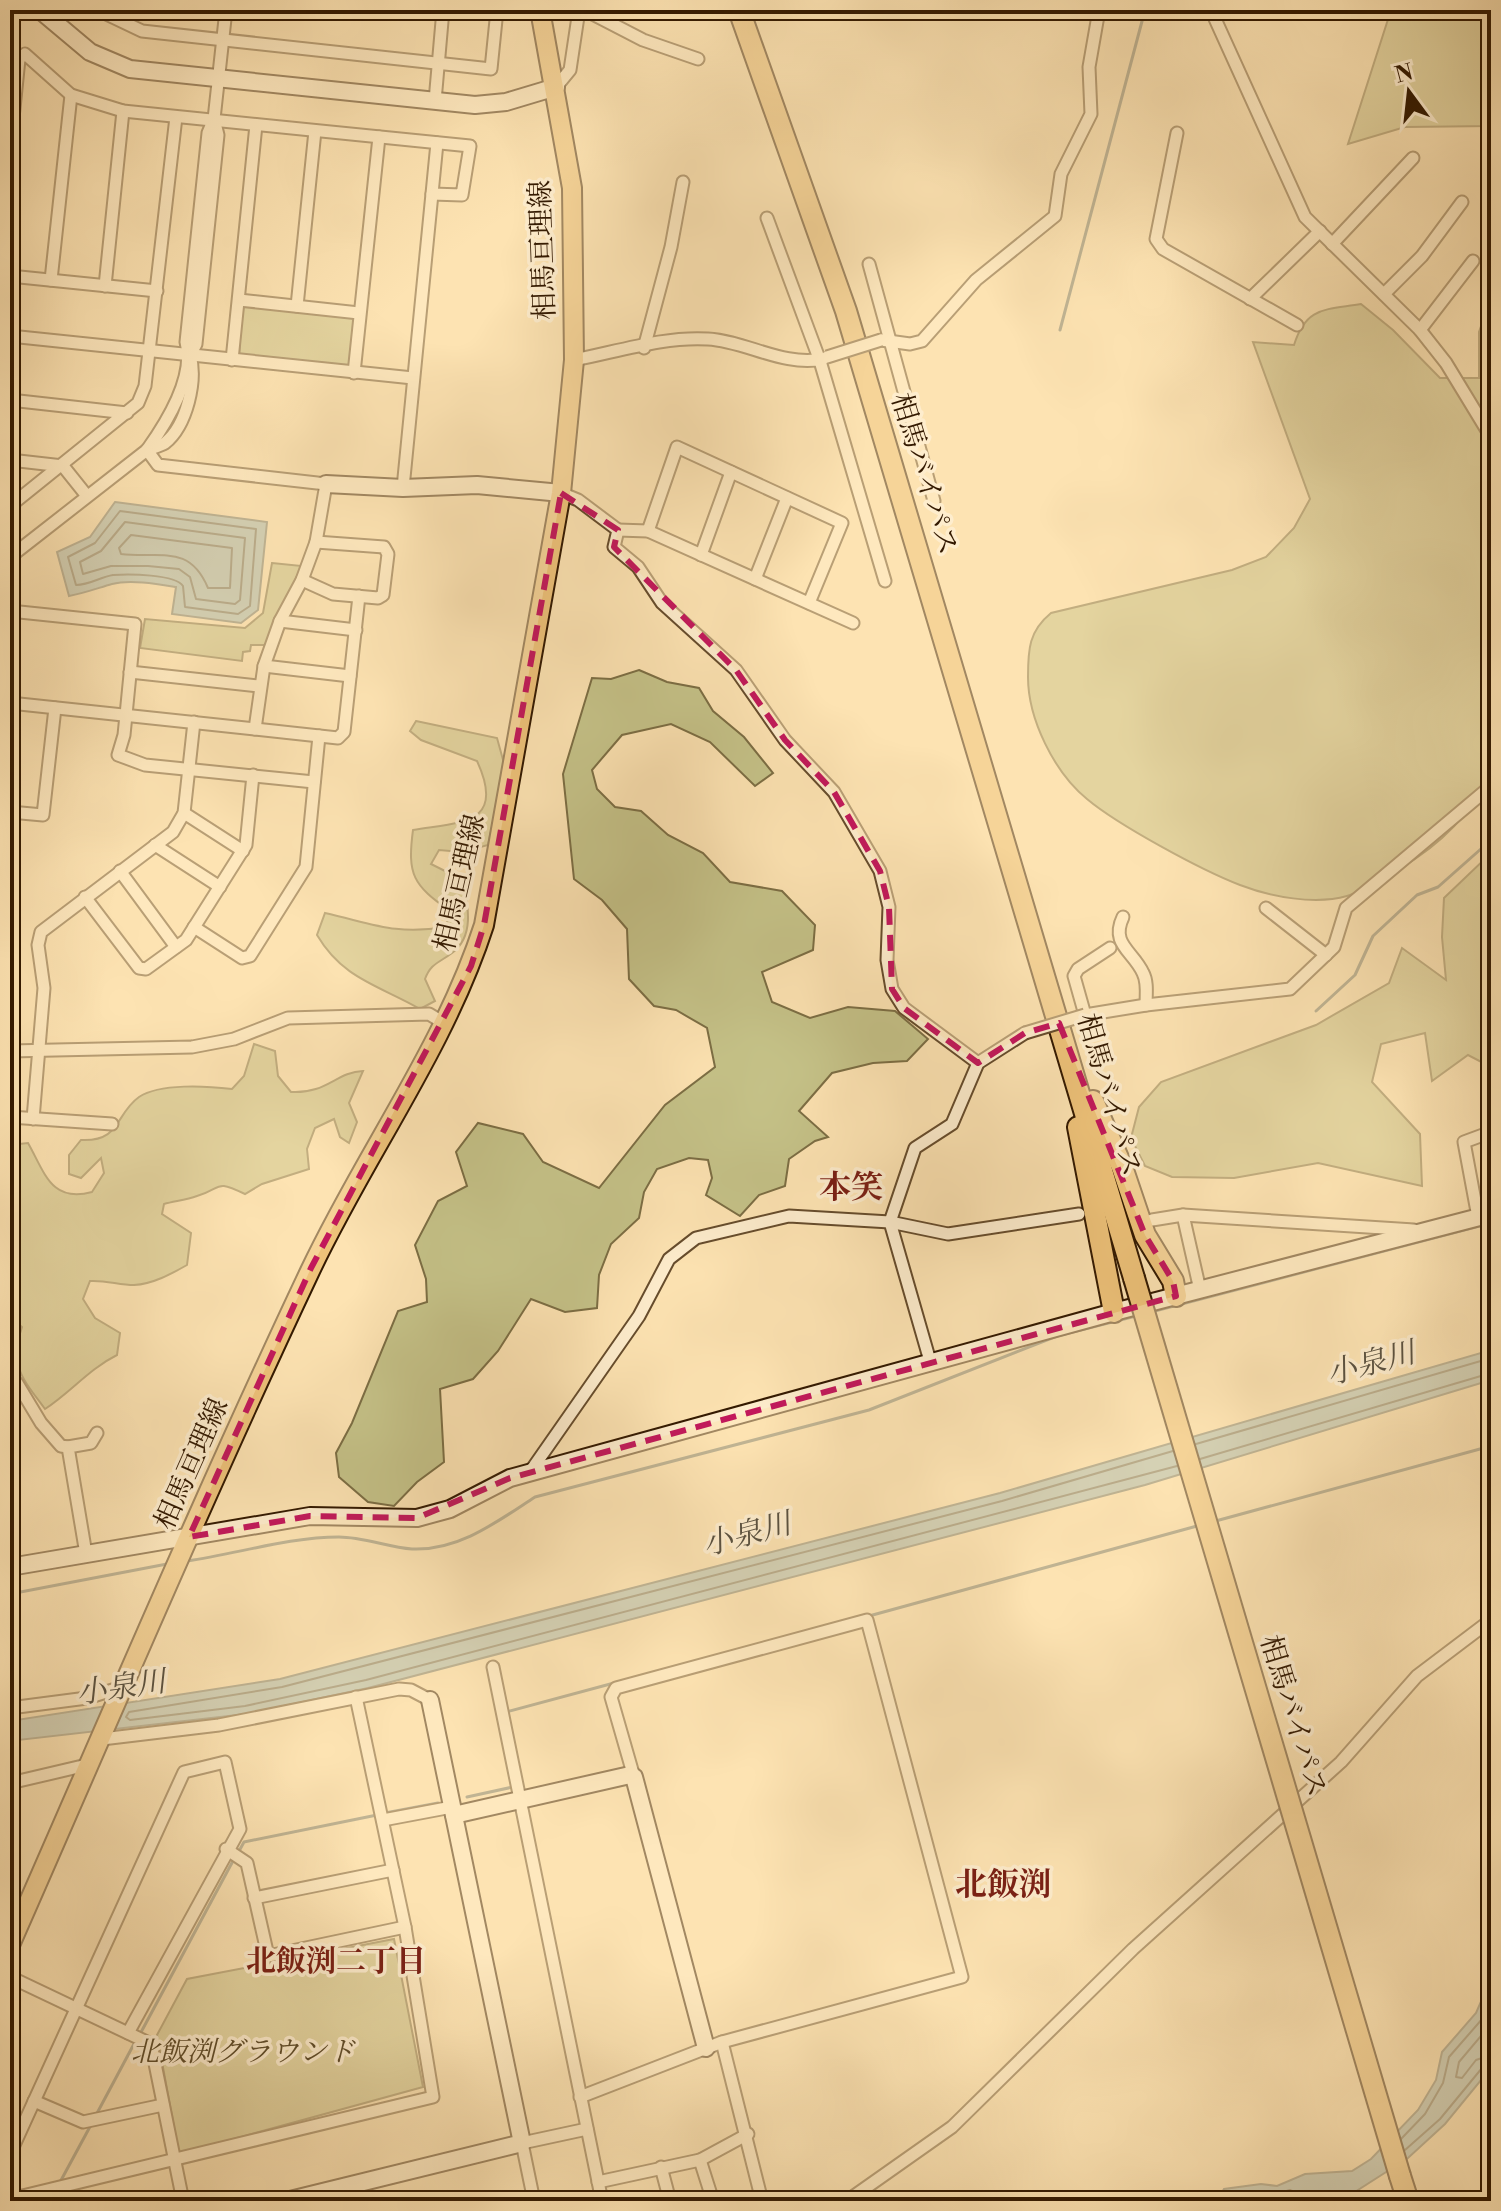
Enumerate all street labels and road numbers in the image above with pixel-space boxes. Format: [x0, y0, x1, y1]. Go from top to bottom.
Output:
street label: 相馬亘理線 [523, 179, 563, 321]
street label: 相馬バイパス [883, 389, 965, 559]
street label: 相馬亘理線 [427, 811, 493, 955]
street label: 相馬バイパス [1069, 1010, 1149, 1180]
street label: 相馬亘理線 [148, 1393, 236, 1535]
street label: 相馬バイパス [1252, 1631, 1334, 1801]

